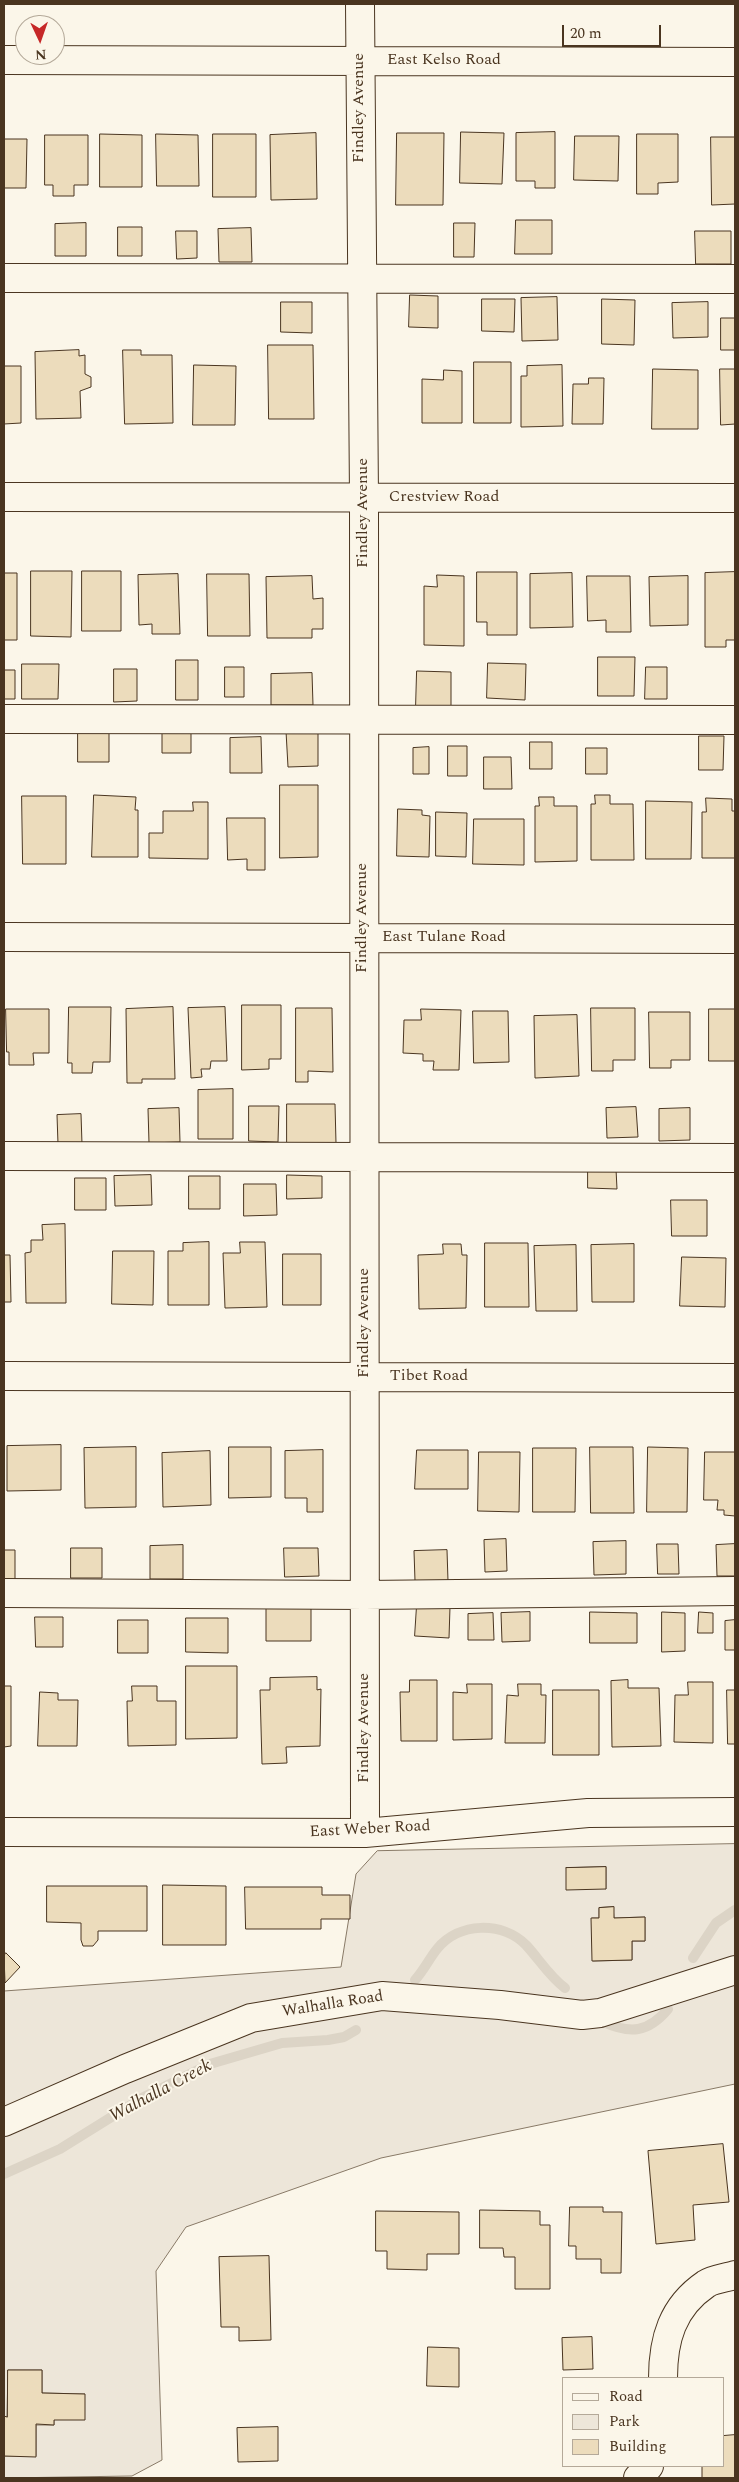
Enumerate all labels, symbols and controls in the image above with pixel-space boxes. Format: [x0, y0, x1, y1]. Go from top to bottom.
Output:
north arrow [15, 15, 65, 65]
scale bar [564, 15, 663, 47]
text: 20 m [570, 22, 602, 45]
text: N [34, 44, 47, 65]
street label: East Kelso Road [387, 51, 501, 71]
street label: Findley Avenue [350, 53, 370, 163]
street label: Findley Avenue [354, 458, 374, 568]
street label: Crestview Road [389, 488, 499, 508]
street label: Findley Avenue [353, 863, 373, 973]
street label: East Tulane Road [382, 928, 506, 948]
street label: Findley Avenue [355, 1268, 375, 1378]
street label: Tibet Road [390, 1367, 468, 1387]
street label: Findley Avenue [355, 1673, 375, 1783]
street label: East Weber Road [309, 1817, 431, 1843]
street label: Walhalla Road [281, 1988, 385, 2022]
water label: Walhalla Creek [106, 2056, 216, 2128]
legend [562, 2377, 724, 2467]
text: Road [609, 2385, 643, 2408]
text: Park [609, 2410, 640, 2433]
text: Building [609, 2435, 666, 2458]

